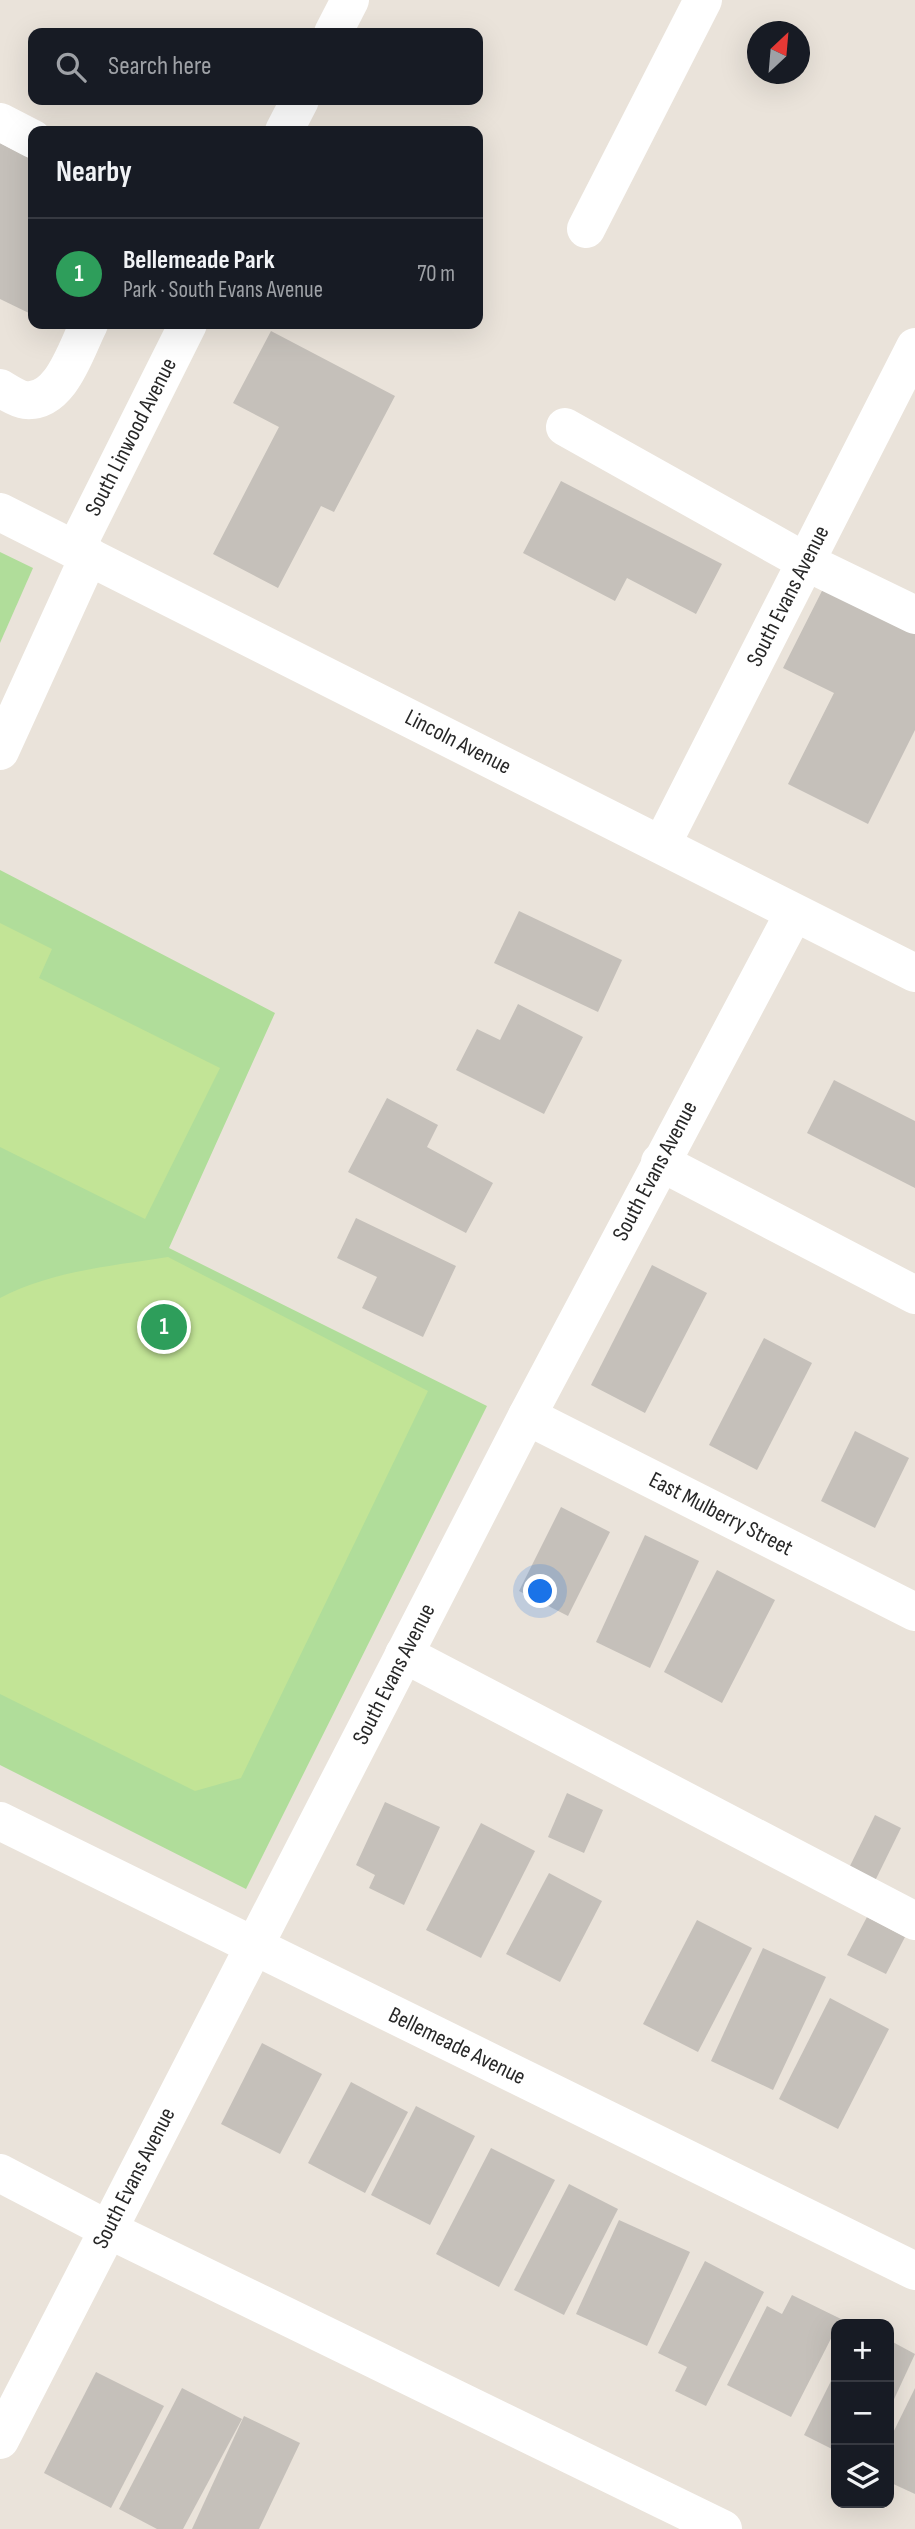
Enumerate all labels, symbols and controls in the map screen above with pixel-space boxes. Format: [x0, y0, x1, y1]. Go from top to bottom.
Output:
north arrow [747, 21, 810, 84]
search box [28, 28, 483, 105]
icon: search [52, 48, 90, 86]
text: Search here [108, 51, 211, 82]
text: Nearby [56, 154, 132, 190]
text: Bellemeade Park [123, 245, 275, 276]
text: 1 [74, 260, 84, 288]
text: 70 m [417, 260, 455, 288]
text: Park · South Evans Avenue [123, 276, 323, 304]
street label: South Linwood Avenue [79, 353, 183, 521]
street label: South Evans Avenue [740, 521, 836, 671]
street label: Lincoln Avenue [400, 703, 516, 781]
street label: South Evans Avenue [606, 1096, 704, 1246]
pin: 1 [141, 1301, 187, 1353]
street label: East Mulberry Street [644, 1466, 798, 1562]
your location [523, 1574, 557, 1608]
street label: South Evans Avenue [346, 1599, 442, 1749]
street label: Bellemeade Avenue [384, 2001, 530, 2091]
street label: South Evans Avenue [86, 2103, 182, 2253]
map controls [831, 2319, 894, 2508]
button: + [831, 2319, 894, 2382]
button: − [831, 2382, 894, 2445]
button: layers [831, 2445, 894, 2508]

